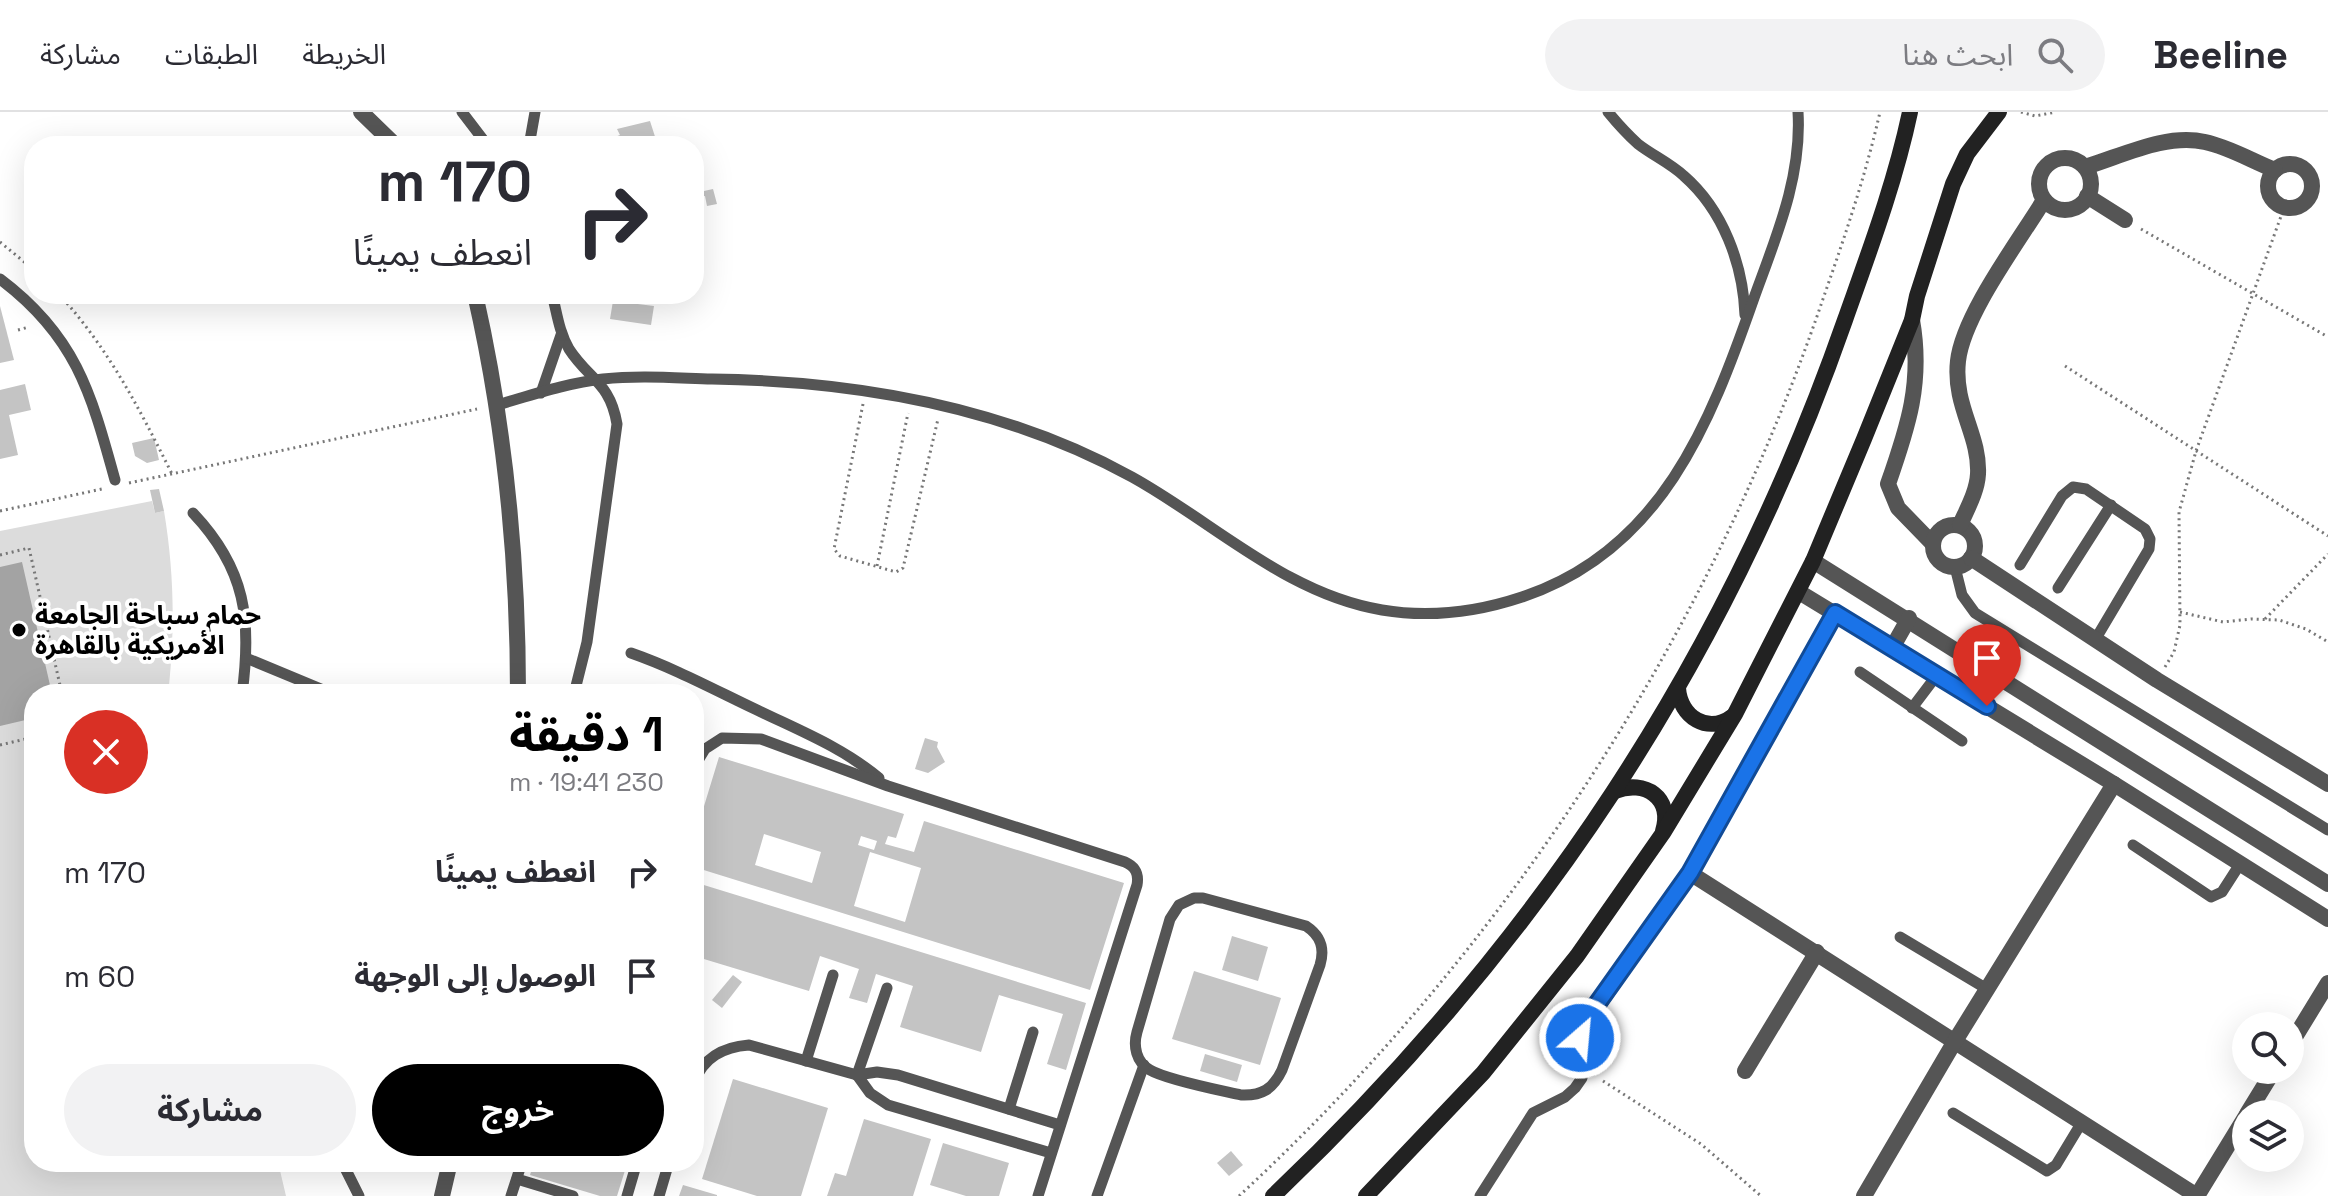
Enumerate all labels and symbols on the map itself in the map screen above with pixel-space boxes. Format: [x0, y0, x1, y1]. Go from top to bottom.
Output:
place label: حمام سباحة الجامعة الأمريكية بالقاهرة [35, 598, 261, 662]
marker: حمام سباحة الجامعة الأمريكية بالقاهرة [10, 621, 28, 639]
pin [1953, 624, 2021, 706]
position arrow [1538, 996, 1622, 1080]

